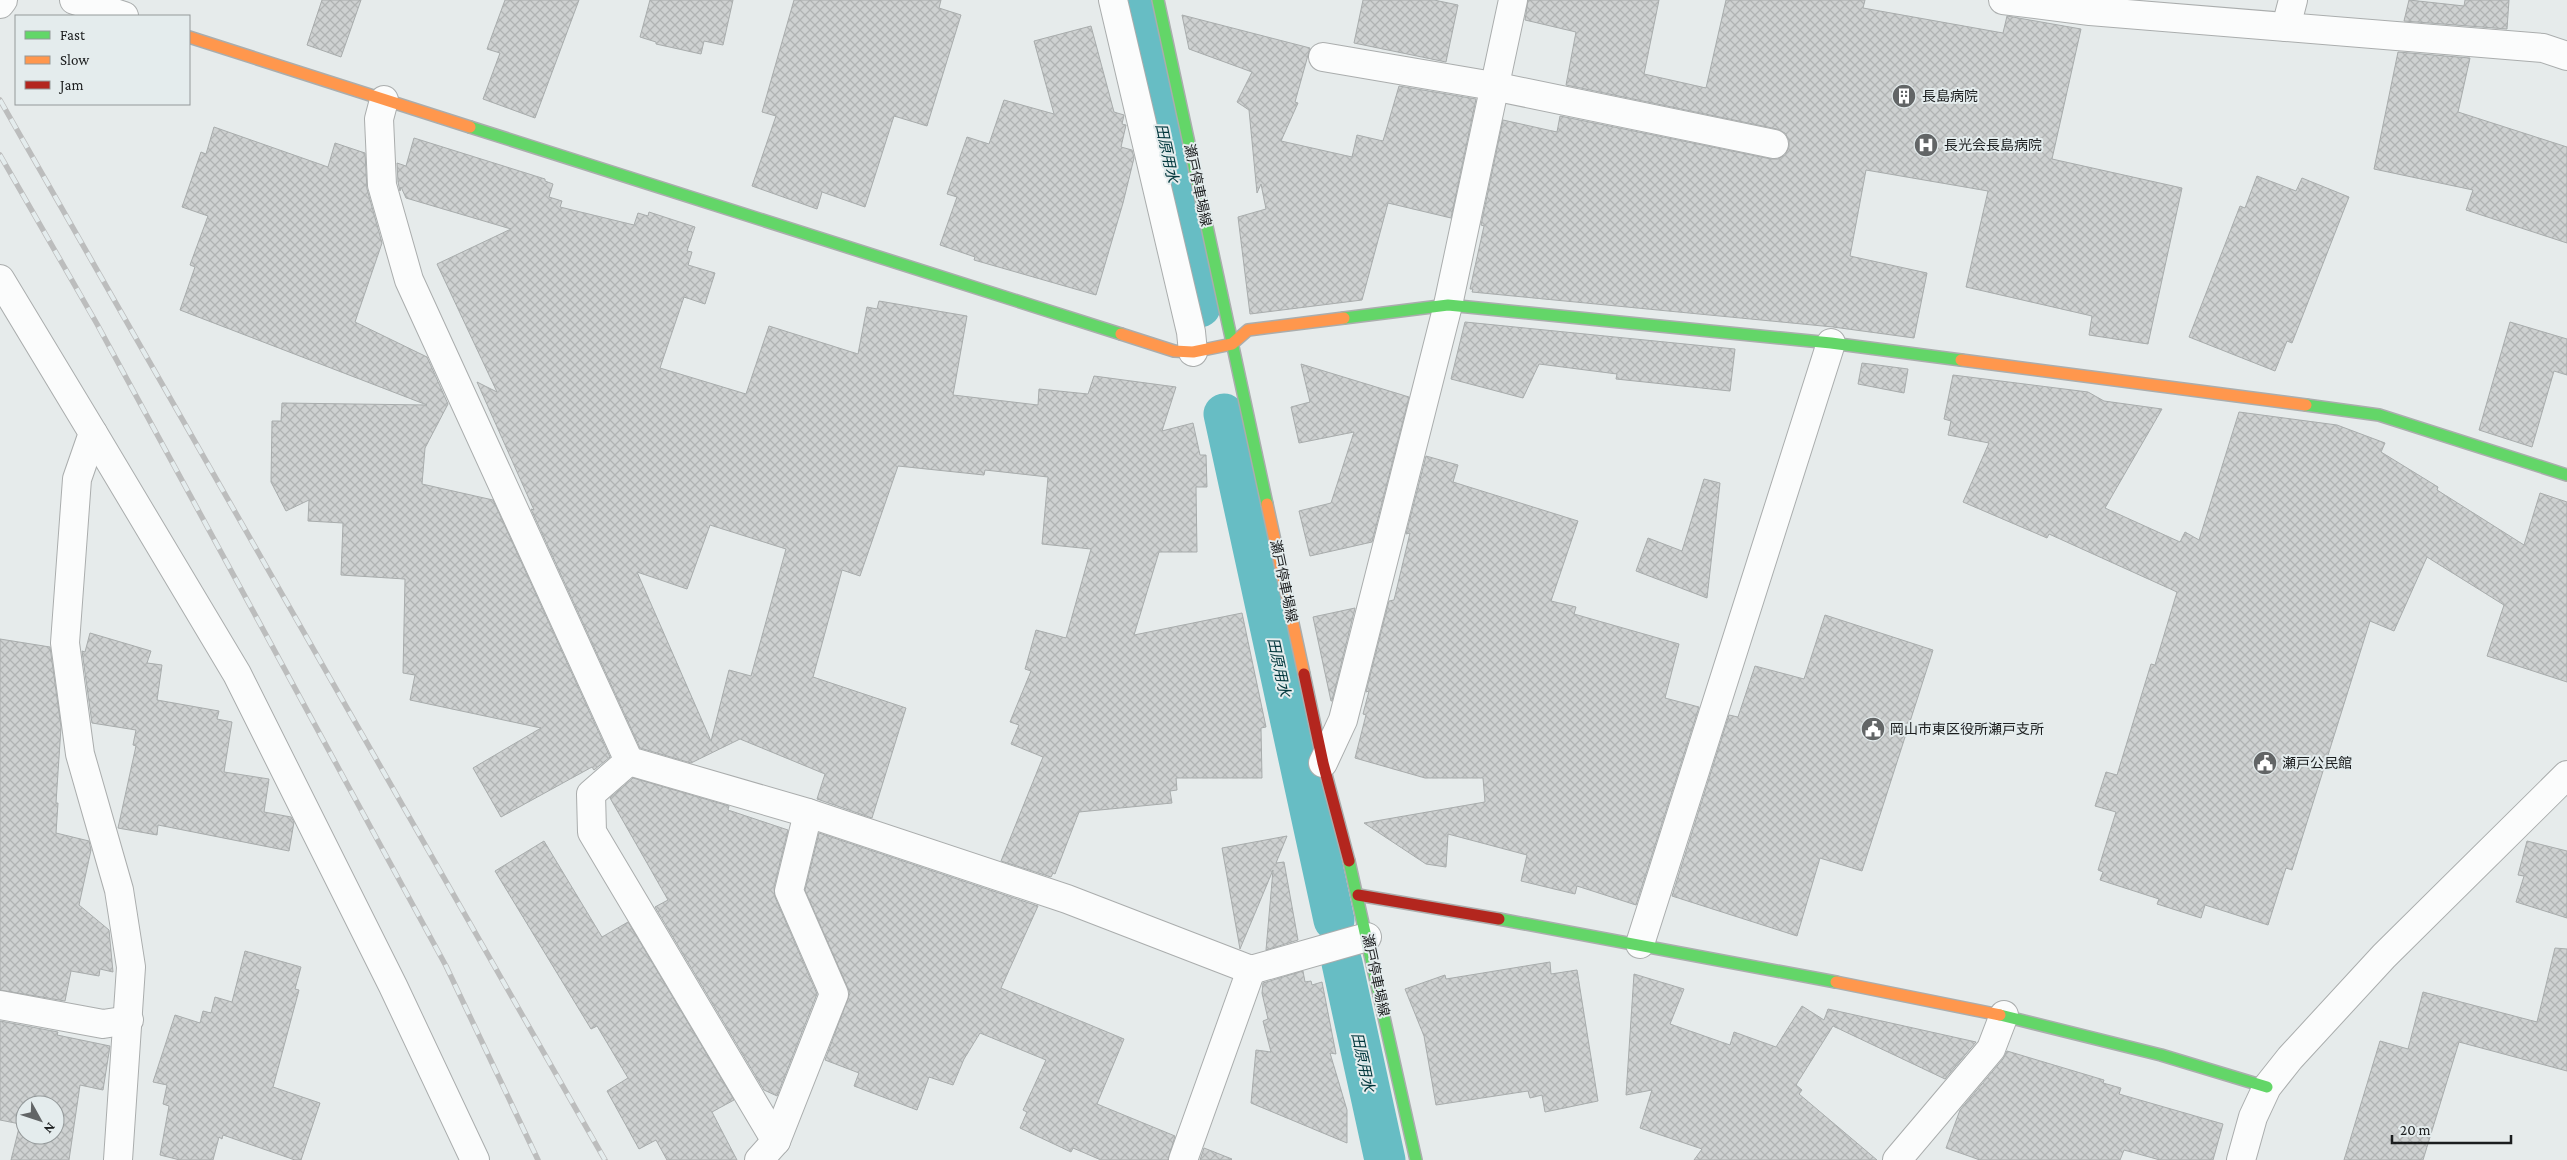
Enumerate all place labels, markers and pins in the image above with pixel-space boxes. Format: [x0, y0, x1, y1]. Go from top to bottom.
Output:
building icon: 長島病院 [1891, 83, 1917, 109]
place label: 長島病院 [1922, 88, 1978, 104]
hospital icon: 長光会長島病院 [1913, 132, 1939, 158]
place label: 長光会長島病院 [1944, 137, 2042, 153]
public building icon: 岡山市東区役所瀬戸支所 [1860, 716, 1886, 742]
place label: 岡山市東区役所瀬戸支所 [1890, 721, 2044, 737]
public building icon: 瀬戸公民館 [2252, 750, 2278, 776]
place label: 瀬戸公民館 [2282, 755, 2352, 771]

